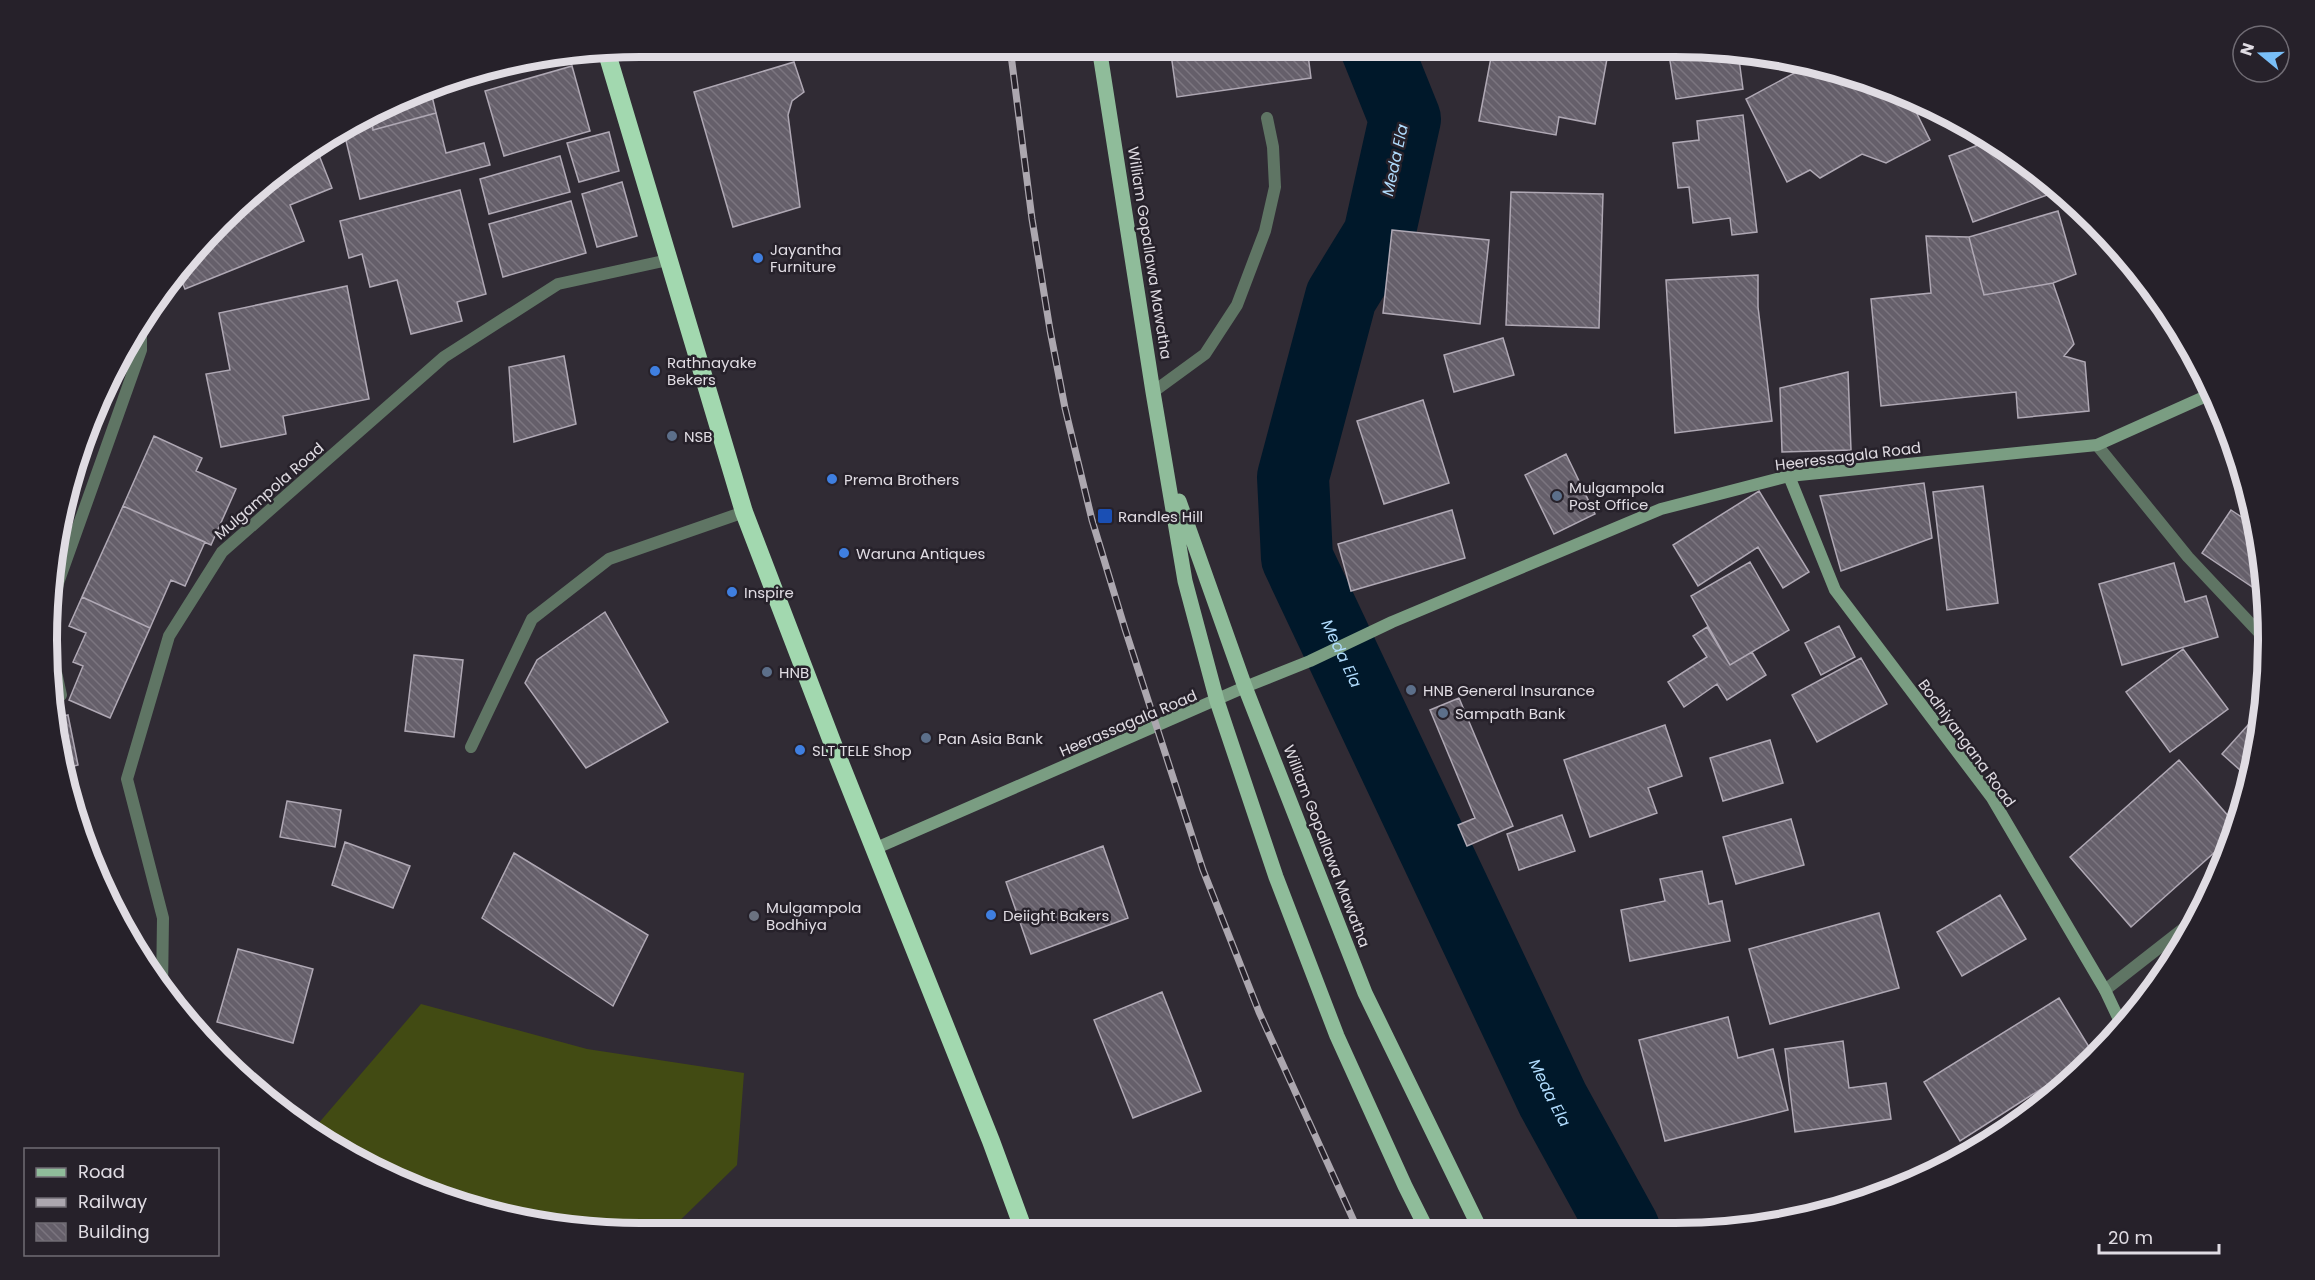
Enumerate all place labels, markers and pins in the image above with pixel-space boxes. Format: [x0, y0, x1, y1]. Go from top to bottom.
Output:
place label: Jayantha Furniture [770, 239, 841, 277]
marker: Jayantha Furniture [751, 251, 765, 265]
place label: Rathnayake Bekers [667, 352, 757, 390]
marker: Rathnayake Bekers [648, 364, 662, 378]
place label: NSB [684, 426, 713, 447]
marker: NSB [665, 429, 679, 443]
place label: Prema Brothers [844, 469, 960, 490]
marker: Prema Brothers [825, 472, 839, 486]
place label: Mulgampola Post Office [1569, 477, 1665, 515]
marker: Mulgampola Post Office [1550, 489, 1564, 503]
place label: Randles Hill [1118, 506, 1203, 527]
marker: Randles Hill [1096, 507, 1114, 525]
place label: Waruna Antiques [856, 543, 986, 564]
marker: Waruna Antiques [837, 546, 851, 560]
place label: Inspire [744, 582, 794, 603]
marker: Inspire [725, 585, 739, 599]
place label: HNB [779, 662, 809, 683]
marker: HNB [760, 665, 774, 679]
place label: HNB General Insurance [1423, 680, 1595, 701]
marker: HNB General Insurance [1404, 683, 1418, 697]
place label: Sampath Bank [1455, 703, 1566, 724]
marker: Sampath Bank [1436, 706, 1450, 720]
place label: Pan Asia Bank [938, 728, 1043, 749]
marker: Pan Asia Bank [919, 731, 933, 745]
place label: SLT TELE Shop [812, 740, 912, 761]
marker: SLT TELE Shop [793, 743, 807, 757]
place label: Mulgampola Bodhiya [766, 897, 862, 935]
place label: Deiight Bakers [1003, 905, 1109, 926]
marker: Deiight Bakers [984, 908, 998, 922]
marker: Mulgampola Bodhiya [747, 909, 761, 923]

